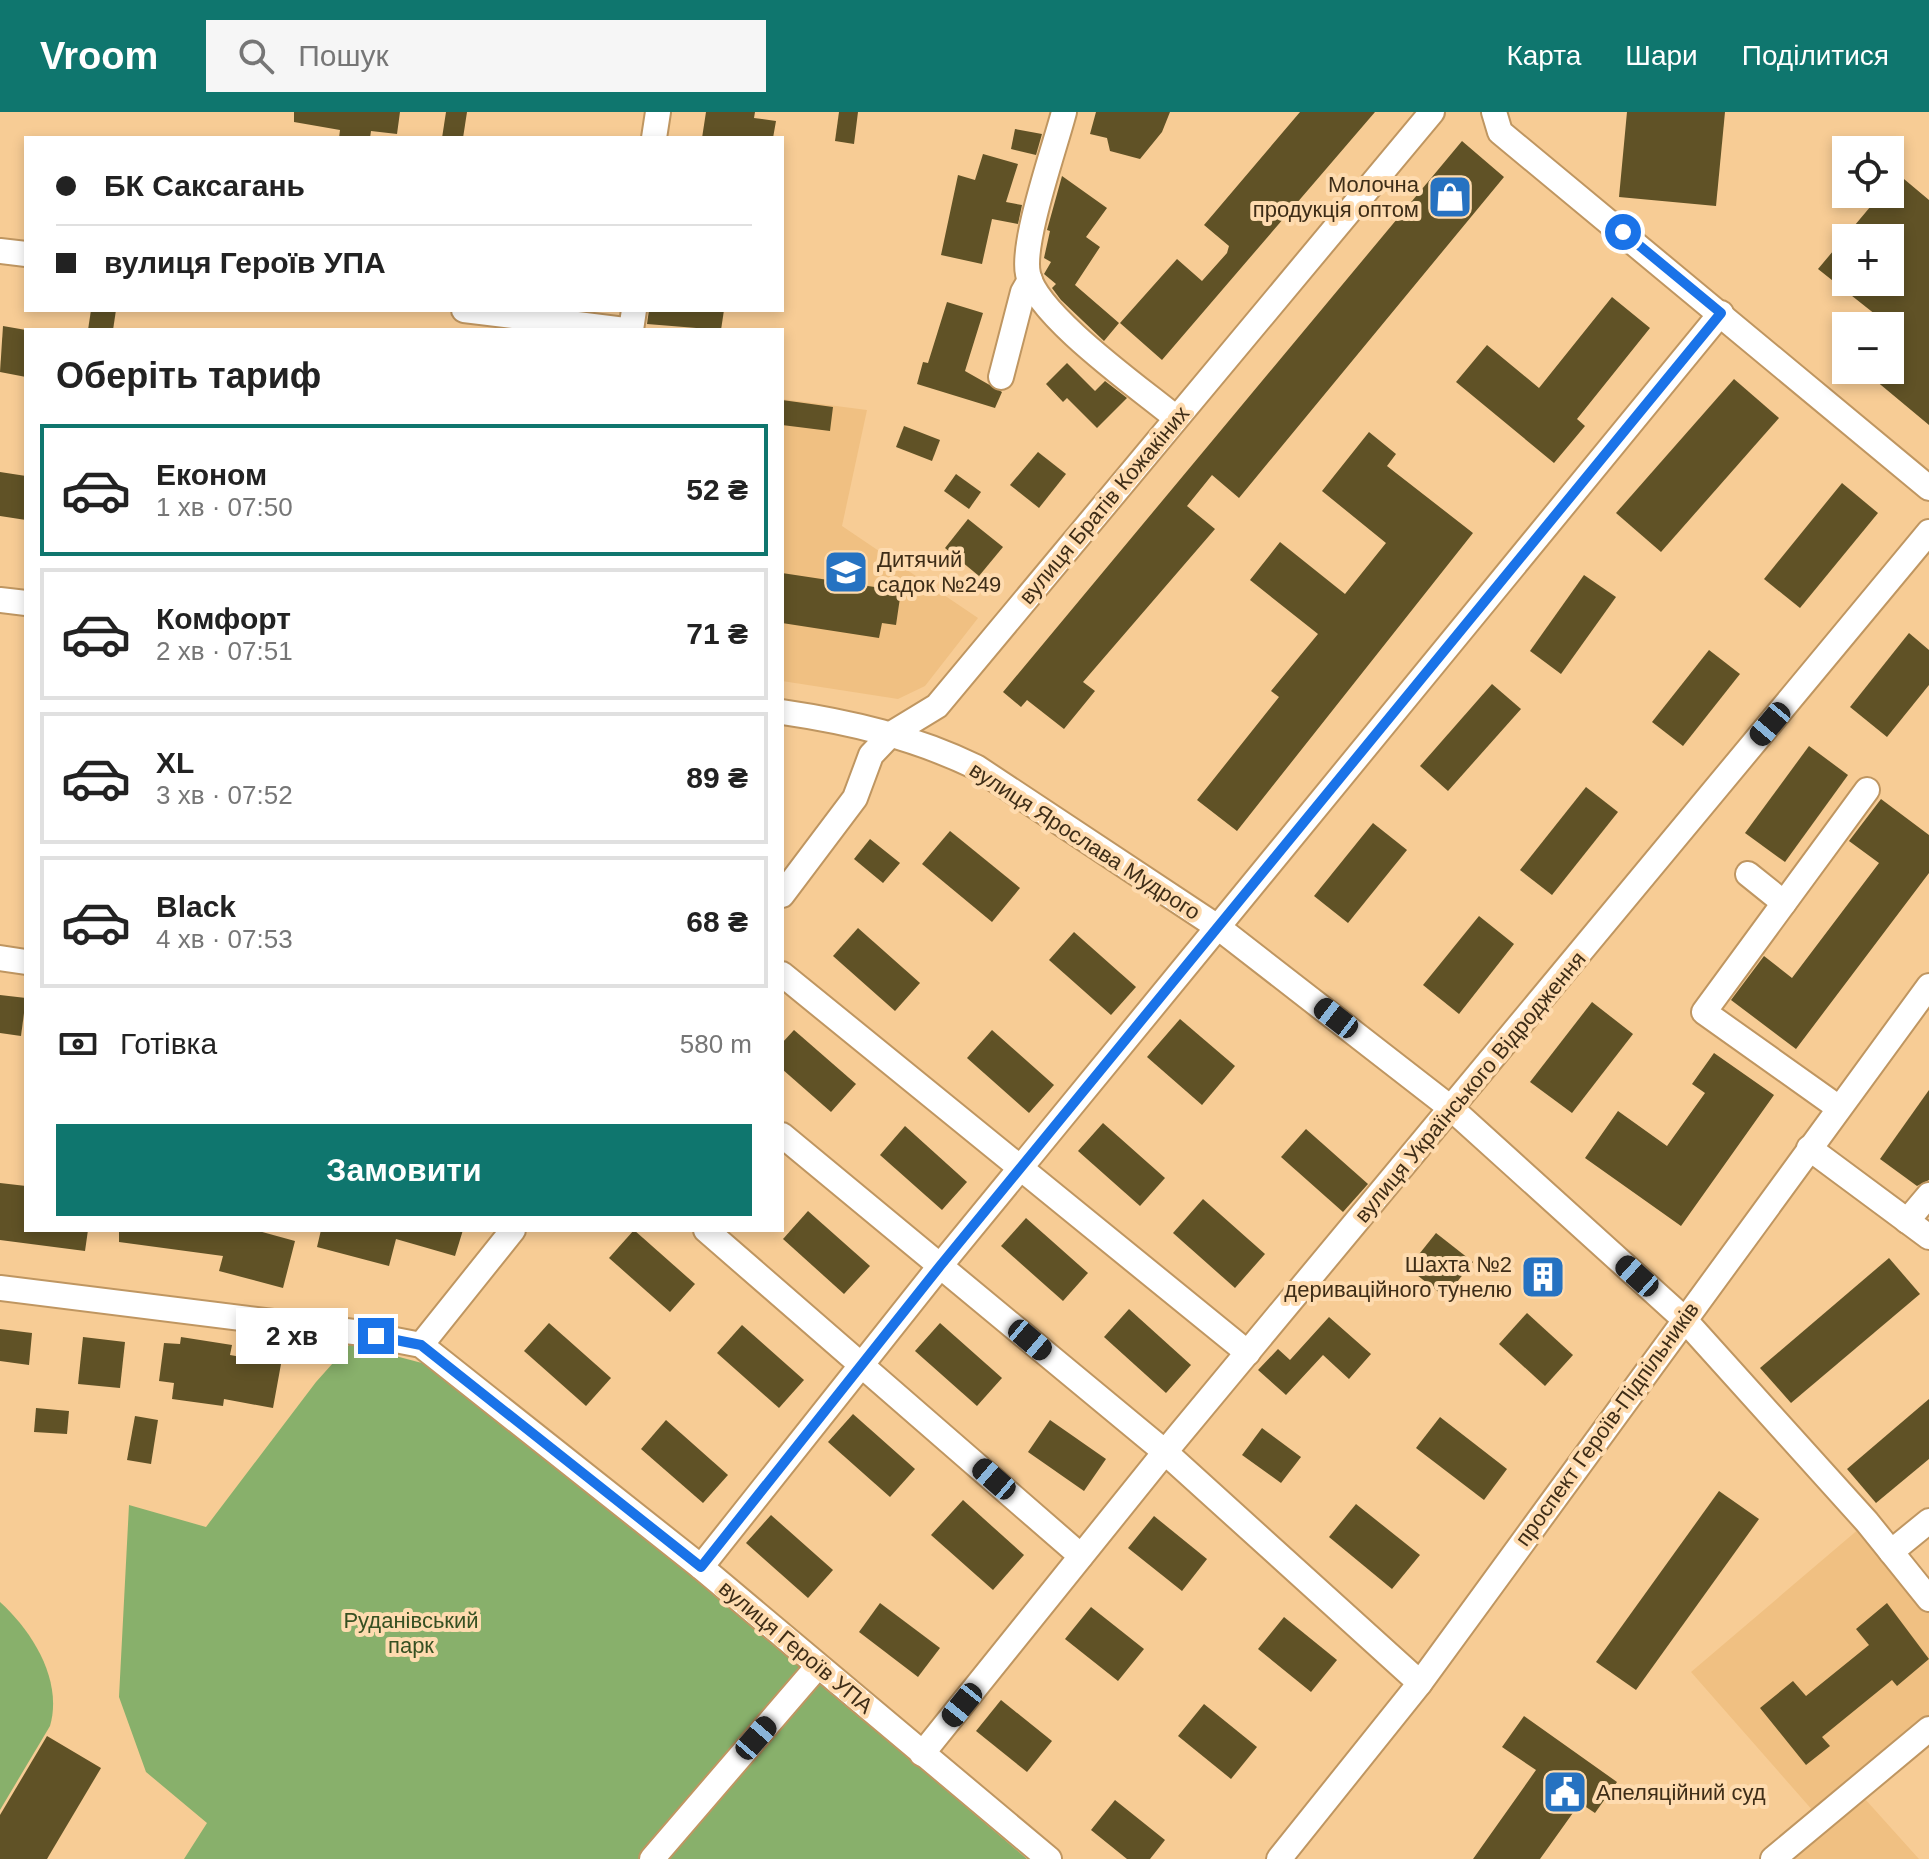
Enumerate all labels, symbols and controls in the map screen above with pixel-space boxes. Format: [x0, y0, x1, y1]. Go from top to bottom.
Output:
search box [206, 20, 766, 92]
icon: search [234, 34, 278, 78]
text: Vroom [40, 35, 158, 77]
text: Пошук [298, 39, 389, 72]
text: Карта [1506, 40, 1581, 71]
text: Шари [1625, 40, 1698, 71]
text: Поділитися [1742, 40, 1889, 71]
map controls [1832, 136, 1904, 384]
button: locate [1832, 136, 1904, 208]
text: БК Саксагань [104, 169, 305, 202]
place label: Молочна продукція оптом [1253, 172, 1420, 222]
shop icon: Молочна продукція оптом [1426, 173, 1474, 221]
route start [1605, 214, 1641, 250]
button: + [1832, 224, 1904, 296]
text: вулиця Героїв УПА [104, 246, 386, 279]
button: − [1832, 312, 1904, 384]
text: Оберіть тариф [56, 355, 321, 396]
street label: вулиця Братів Кожакіних [1014, 401, 1194, 609]
icon: car [60, 454, 132, 526]
text: Економ [156, 458, 267, 491]
text: 52 ₴ [686, 473, 748, 506]
text: 1 хв · 07:50 [156, 492, 293, 522]
place label: Дитячий садок №249 [877, 547, 1001, 597]
school or university icon: Дитячий садок №249 [822, 548, 870, 596]
icon: car [60, 598, 132, 670]
text: Комфорт [156, 602, 291, 635]
text: 71 ₴ [686, 617, 748, 650]
text: 2 хв · 07:51 [156, 636, 293, 666]
car [1745, 698, 1795, 750]
icon: car [60, 742, 132, 814]
text: XL [156, 746, 194, 779]
street label: вулиця Ярослава Мудрого [965, 757, 1205, 925]
text: 89 ₴ [686, 761, 748, 794]
text: 3 хв · 07:52 [156, 780, 293, 810]
icon: car [60, 886, 132, 958]
text: Black [156, 890, 236, 923]
text: 68 ₴ [686, 905, 748, 938]
text: 4 хв · 07:53 [156, 924, 293, 954]
street label: вулиця Українського Відродження [1349, 947, 1591, 1227]
car [1310, 994, 1362, 1042]
icon: cash [56, 1022, 100, 1066]
text: Готівка [120, 1027, 217, 1060]
text: 580 m [680, 1029, 752, 1059]
button: Замовити [56, 1124, 752, 1216]
car [1611, 1251, 1663, 1301]
place label: Шахта №2 дериваційного тунелю [1284, 1252, 1512, 1302]
building icon: Шахта №2 дериваційного тунелю [1519, 1253, 1567, 1301]
street label: проспект Героїв-Підпільників [1510, 1297, 1704, 1551]
callout: 2 хв [236, 1308, 348, 1364]
car [1004, 1315, 1056, 1365]
route end [358, 1318, 394, 1354]
text: 2 хв [266, 1321, 318, 1351]
car [968, 1454, 1020, 1504]
street label: вулиця Героїв УПА [714, 1575, 878, 1719]
park label: Руданівський парк [343, 1608, 479, 1658]
car [938, 1679, 986, 1731]
car [731, 1712, 781, 1764]
public building icon: Апеляційний суд [1541, 1768, 1589, 1816]
place label: Апеляційний суд [1596, 1780, 1766, 1805]

